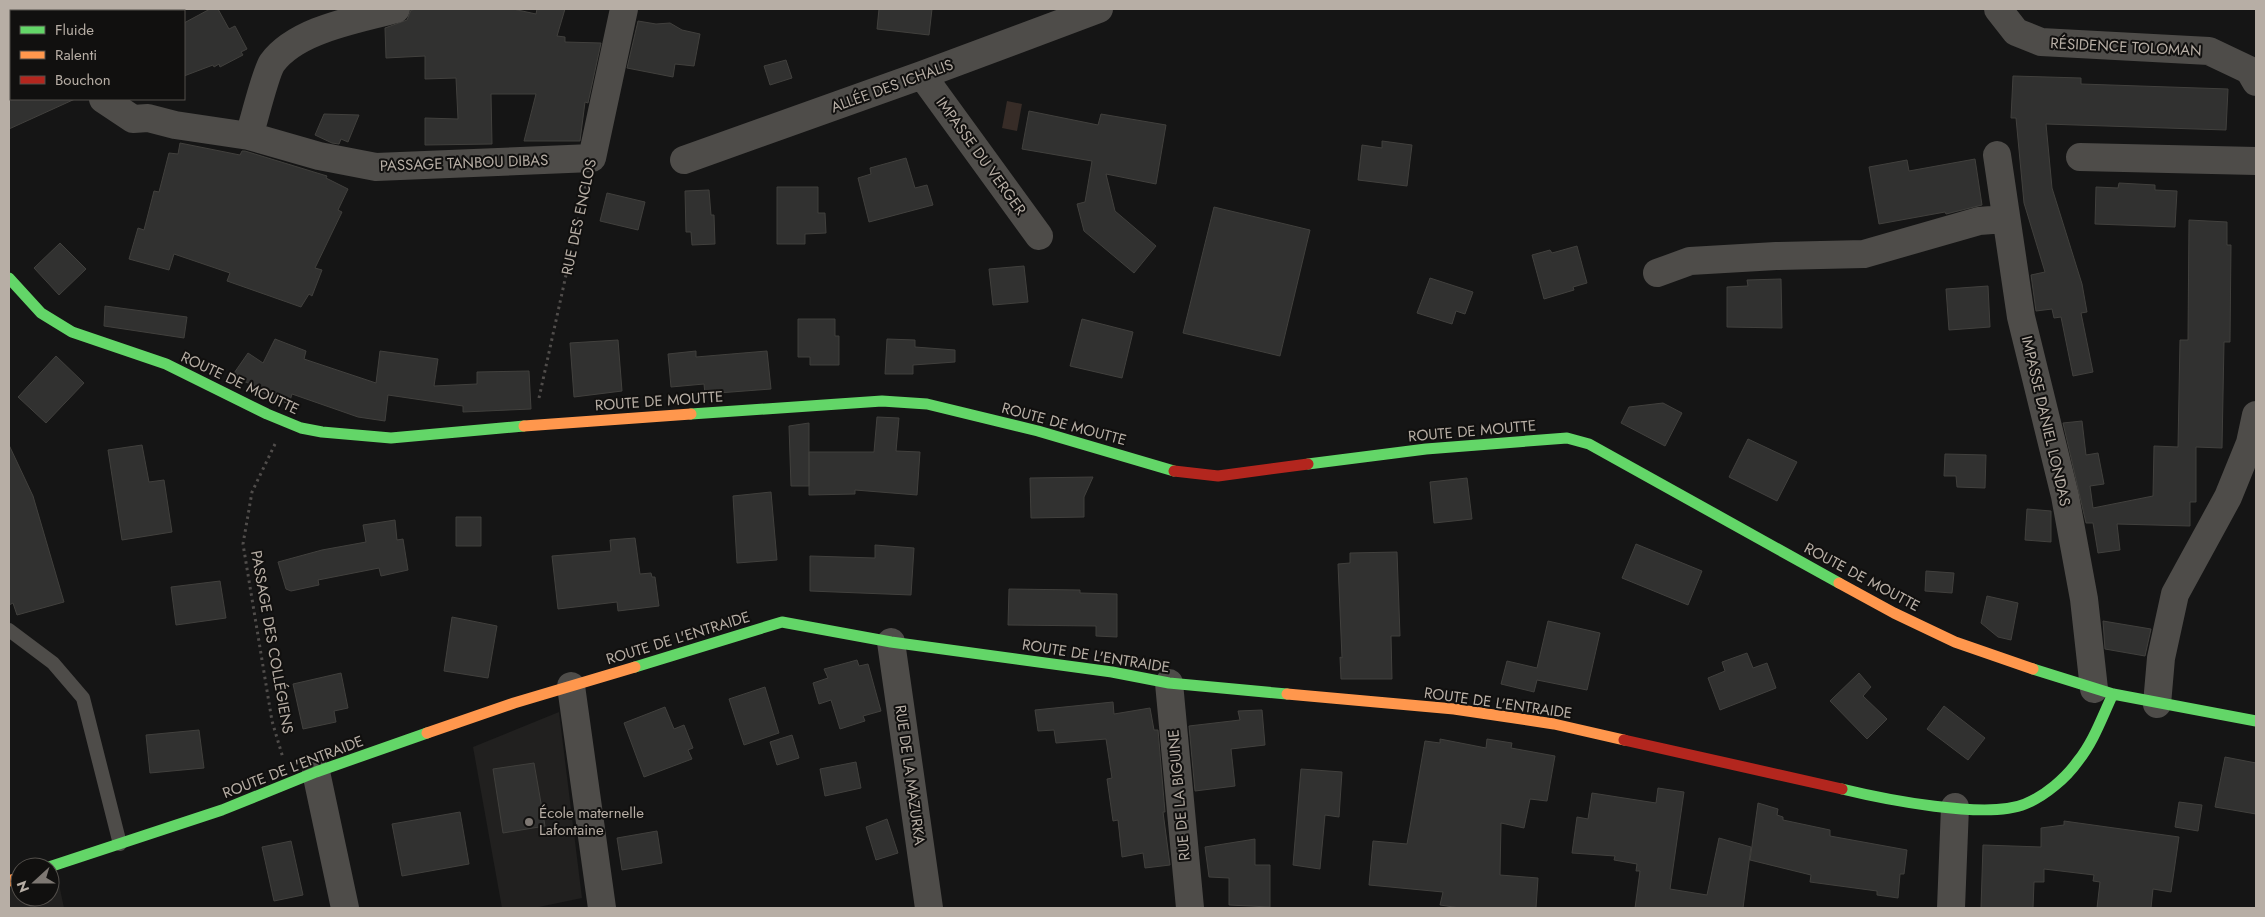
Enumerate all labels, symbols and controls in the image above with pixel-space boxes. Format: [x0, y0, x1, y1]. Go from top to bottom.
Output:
legend [10, 10, 185, 100]
text: Fluide [55, 19, 94, 41]
street label: RÉSIDENCE TOLOMAN [2050, 32, 2202, 62]
text: Ralenti [55, 44, 97, 66]
street label: ALLÉE DES ICHALIS [828, 54, 956, 118]
text: Bouchon [55, 69, 111, 91]
street label: IMPASSE DU VERGER [931, 92, 1032, 220]
street label: PASSAGE TANBOU DIBAS [379, 149, 549, 177]
street label: RUE DES ENCLOS [556, 157, 602, 277]
street label: IMPASSE DANIEL LONDAS [2016, 334, 2076, 508]
street label: ROUTE DE MOUTTE [177, 346, 303, 420]
street label: ROUTE DE MOUTTE [594, 386, 724, 416]
street label: ROUTE DE MOUTTE [999, 397, 1129, 451]
street label: ROUTE DE MOUTTE [1407, 414, 1537, 448]
street label: ROUTE DE MOUTTE [1800, 537, 1924, 617]
street label: PASSAGE DES COLLÉGIENS [245, 549, 299, 735]
street label: ROUTE DE L'ENTRAIDE [603, 606, 753, 670]
street label: ROUTE DE L'ENTRAIDE [1021, 633, 1171, 679]
street label: ROUTE DE L'ENTRAIDE [1423, 682, 1573, 724]
street label: RUE DE LA MAZURKA [889, 703, 931, 847]
street label: RUE DE LA BIGUINE [1162, 728, 1196, 862]
street label: ROUTE DE L'ENTRAIDE [219, 730, 367, 804]
place label: École maternelle Lafontaine [539, 802, 644, 841]
marker: École maternelle Lafontaine [523, 816, 535, 828]
north arrow [10, 857, 60, 907]
text: N [12, 878, 34, 895]

